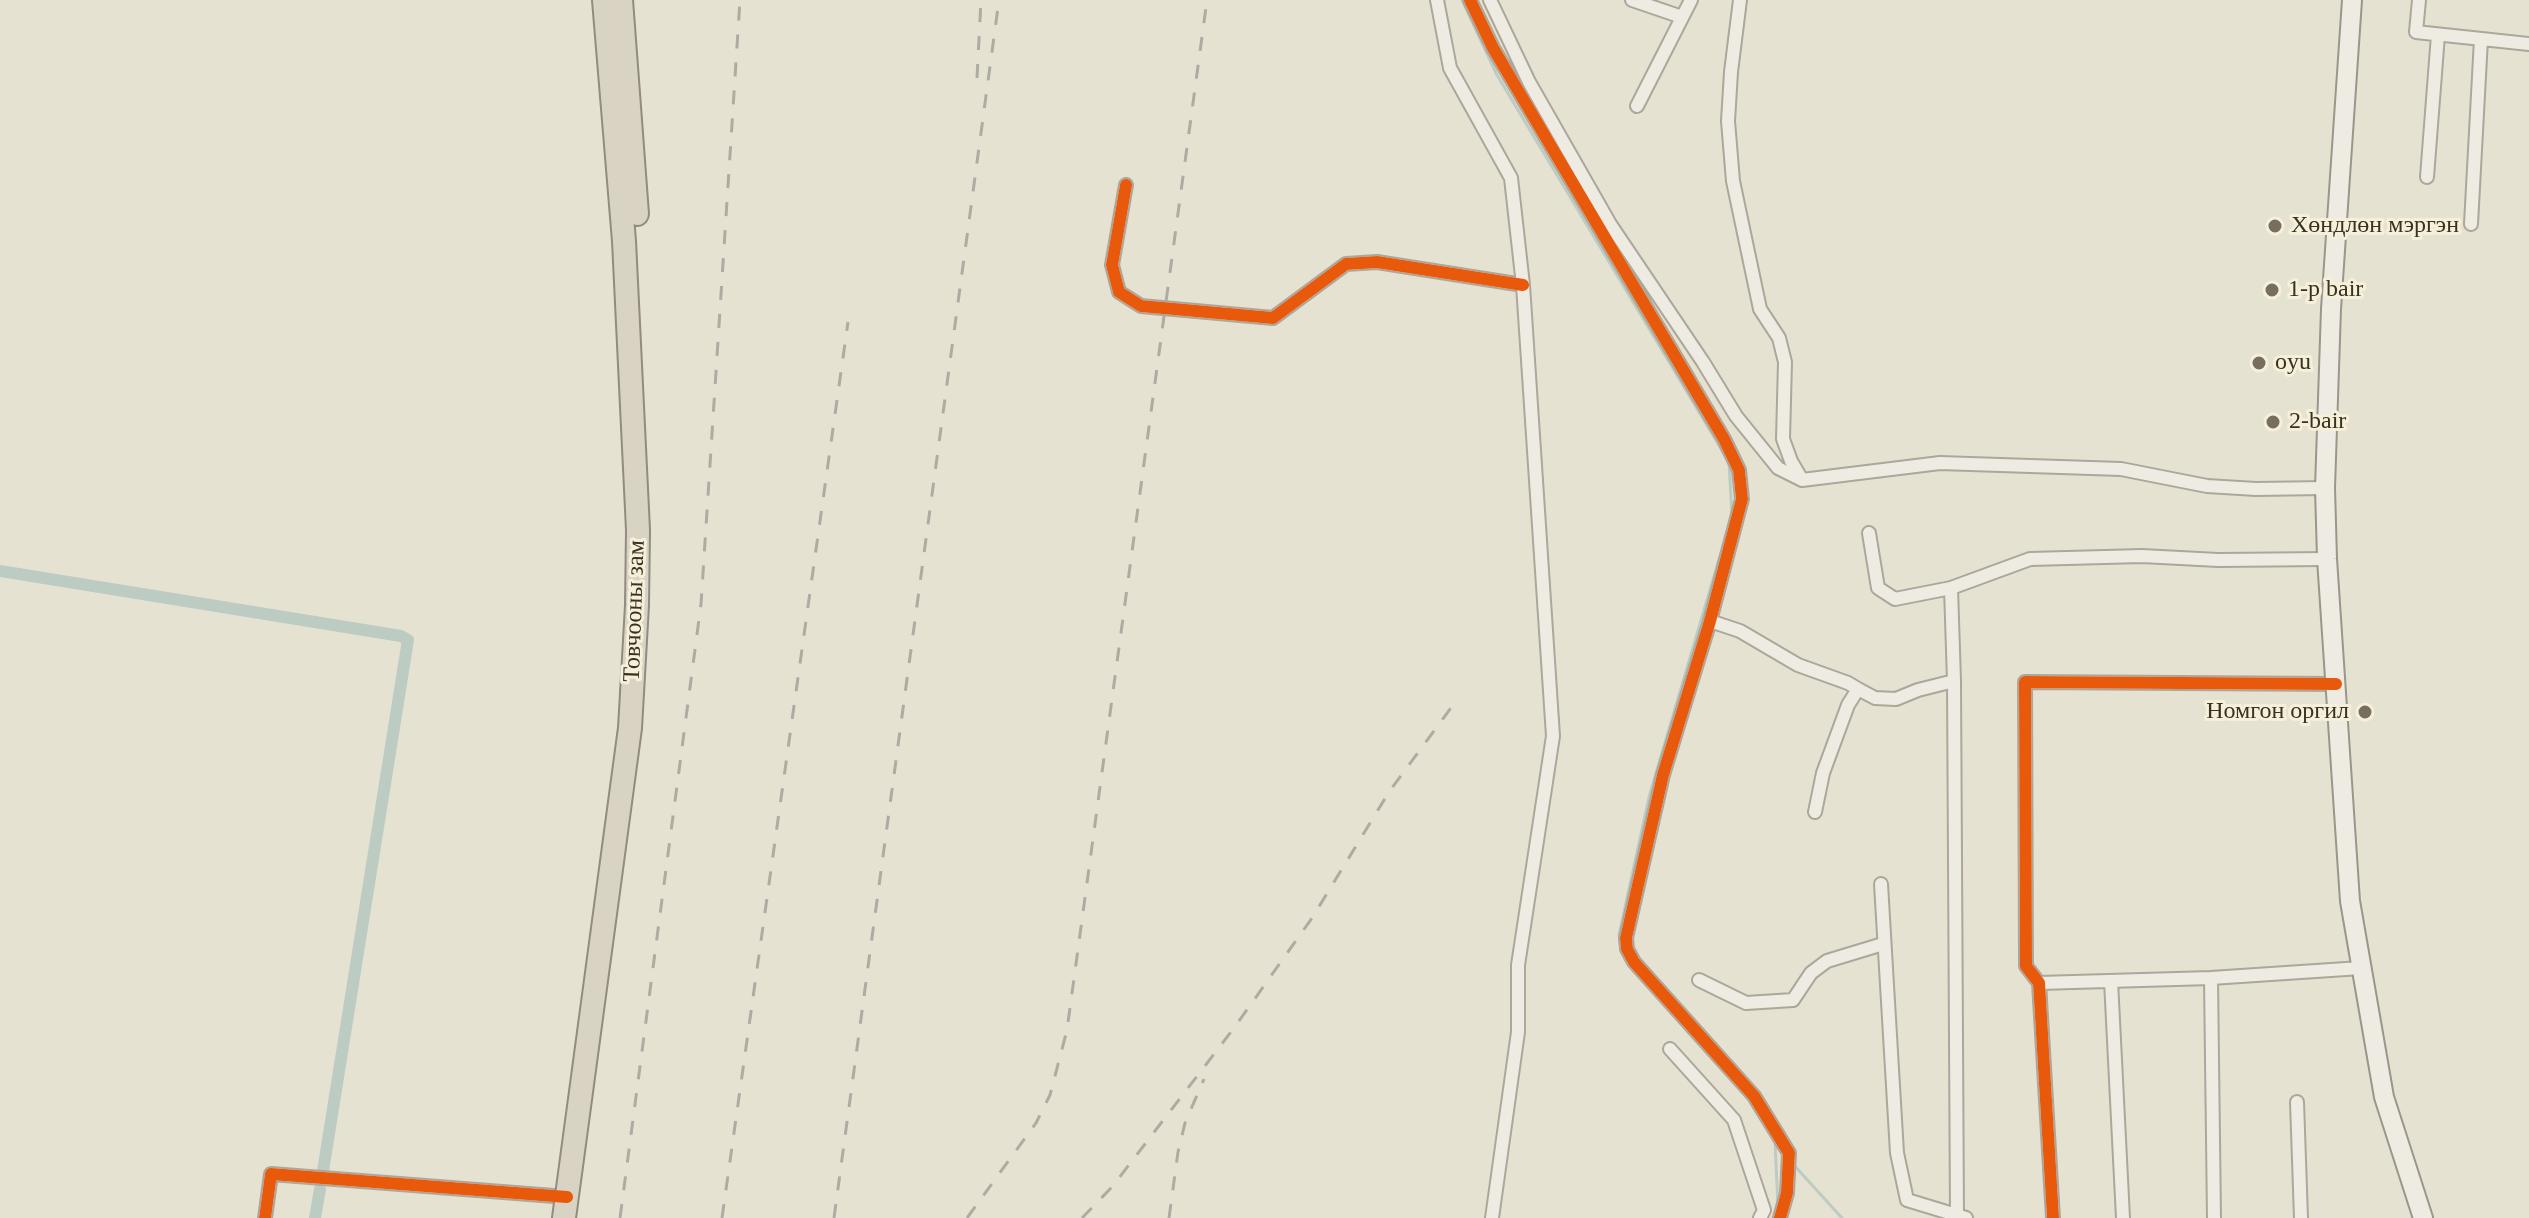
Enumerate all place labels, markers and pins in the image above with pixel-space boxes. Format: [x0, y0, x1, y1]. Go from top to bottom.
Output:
place label: Хөндлөн мэргэн [2291, 212, 2459, 240]
marker: Хөндлөн мэргэн [2266, 217, 2284, 235]
place label: 1-p bair [2288, 276, 2363, 304]
marker: 1-p bair [2263, 281, 2281, 299]
place label: oyu [2275, 349, 2311, 377]
marker: oyu [2250, 354, 2268, 372]
place label: 2-bair [2289, 408, 2346, 436]
marker: 2-bair [2264, 413, 2282, 431]
place label: Номгон оргил [2206, 698, 2349, 726]
marker: Номгон оргил [2356, 703, 2374, 721]

